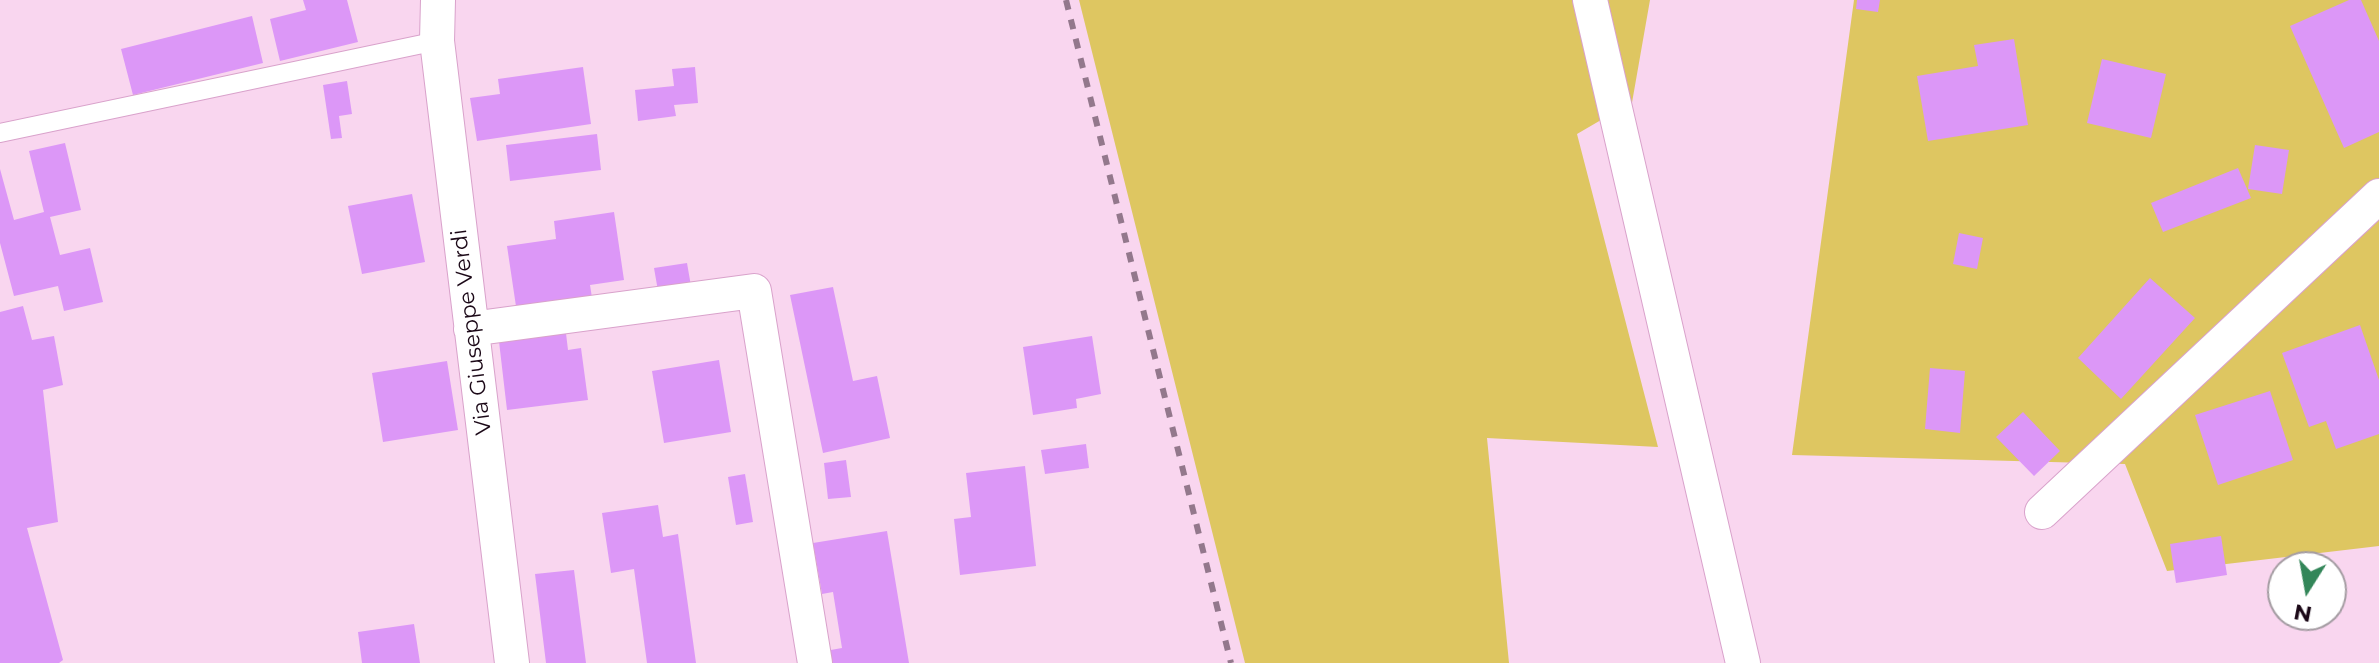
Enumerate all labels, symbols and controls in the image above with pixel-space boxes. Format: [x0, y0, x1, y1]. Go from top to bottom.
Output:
street label: Via Giuseppe Verdi [446, 228, 498, 436]
north arrow [2267, 551, 2347, 631]
text: N [2291, 598, 2314, 628]

